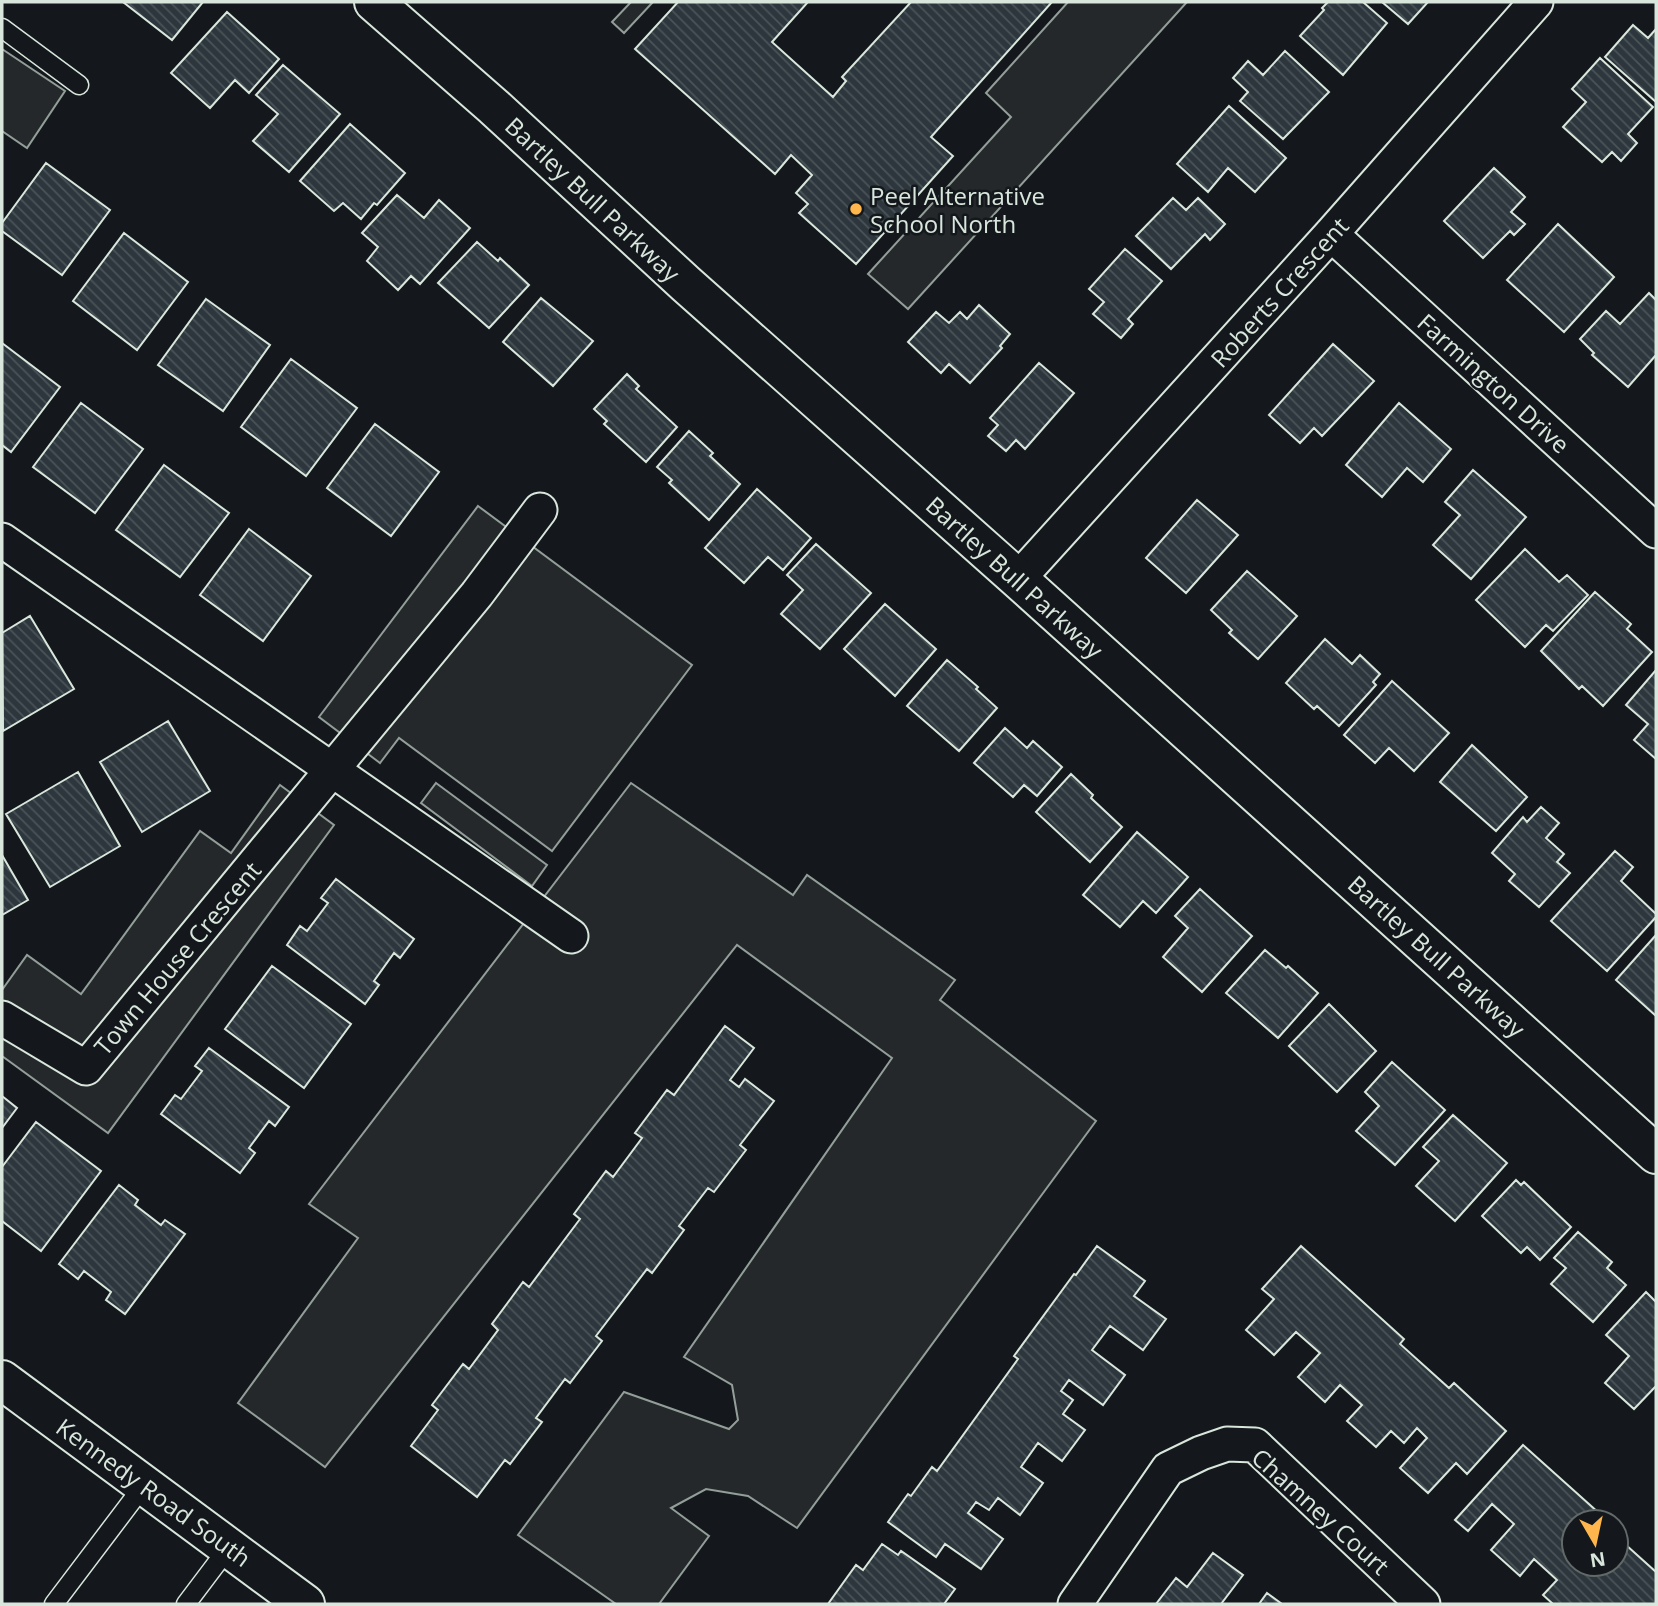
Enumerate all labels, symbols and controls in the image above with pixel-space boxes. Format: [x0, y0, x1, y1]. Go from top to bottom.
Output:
street label: Bartley Bull Parkway [498, 109, 688, 289]
place label: Peel Alternative School North [870, 179, 1045, 240]
marker: Peel Alternative School North [848, 201, 864, 217]
street label: Roberts Crescent [1203, 210, 1355, 374]
street label: Farmington Drive [1411, 306, 1577, 460]
street label: Bartley Bull Parkway [919, 489, 1111, 666]
street label: Town House Crescent [86, 854, 268, 1062]
street label: Bartley Bull Parkway [1341, 868, 1533, 1045]
street label: Kennedy Road South [50, 1410, 258, 1574]
street label: Chamney Court [1245, 1440, 1397, 1582]
north arrow [1560, 1508, 1630, 1578]
text: N [1588, 1546, 1607, 1574]

